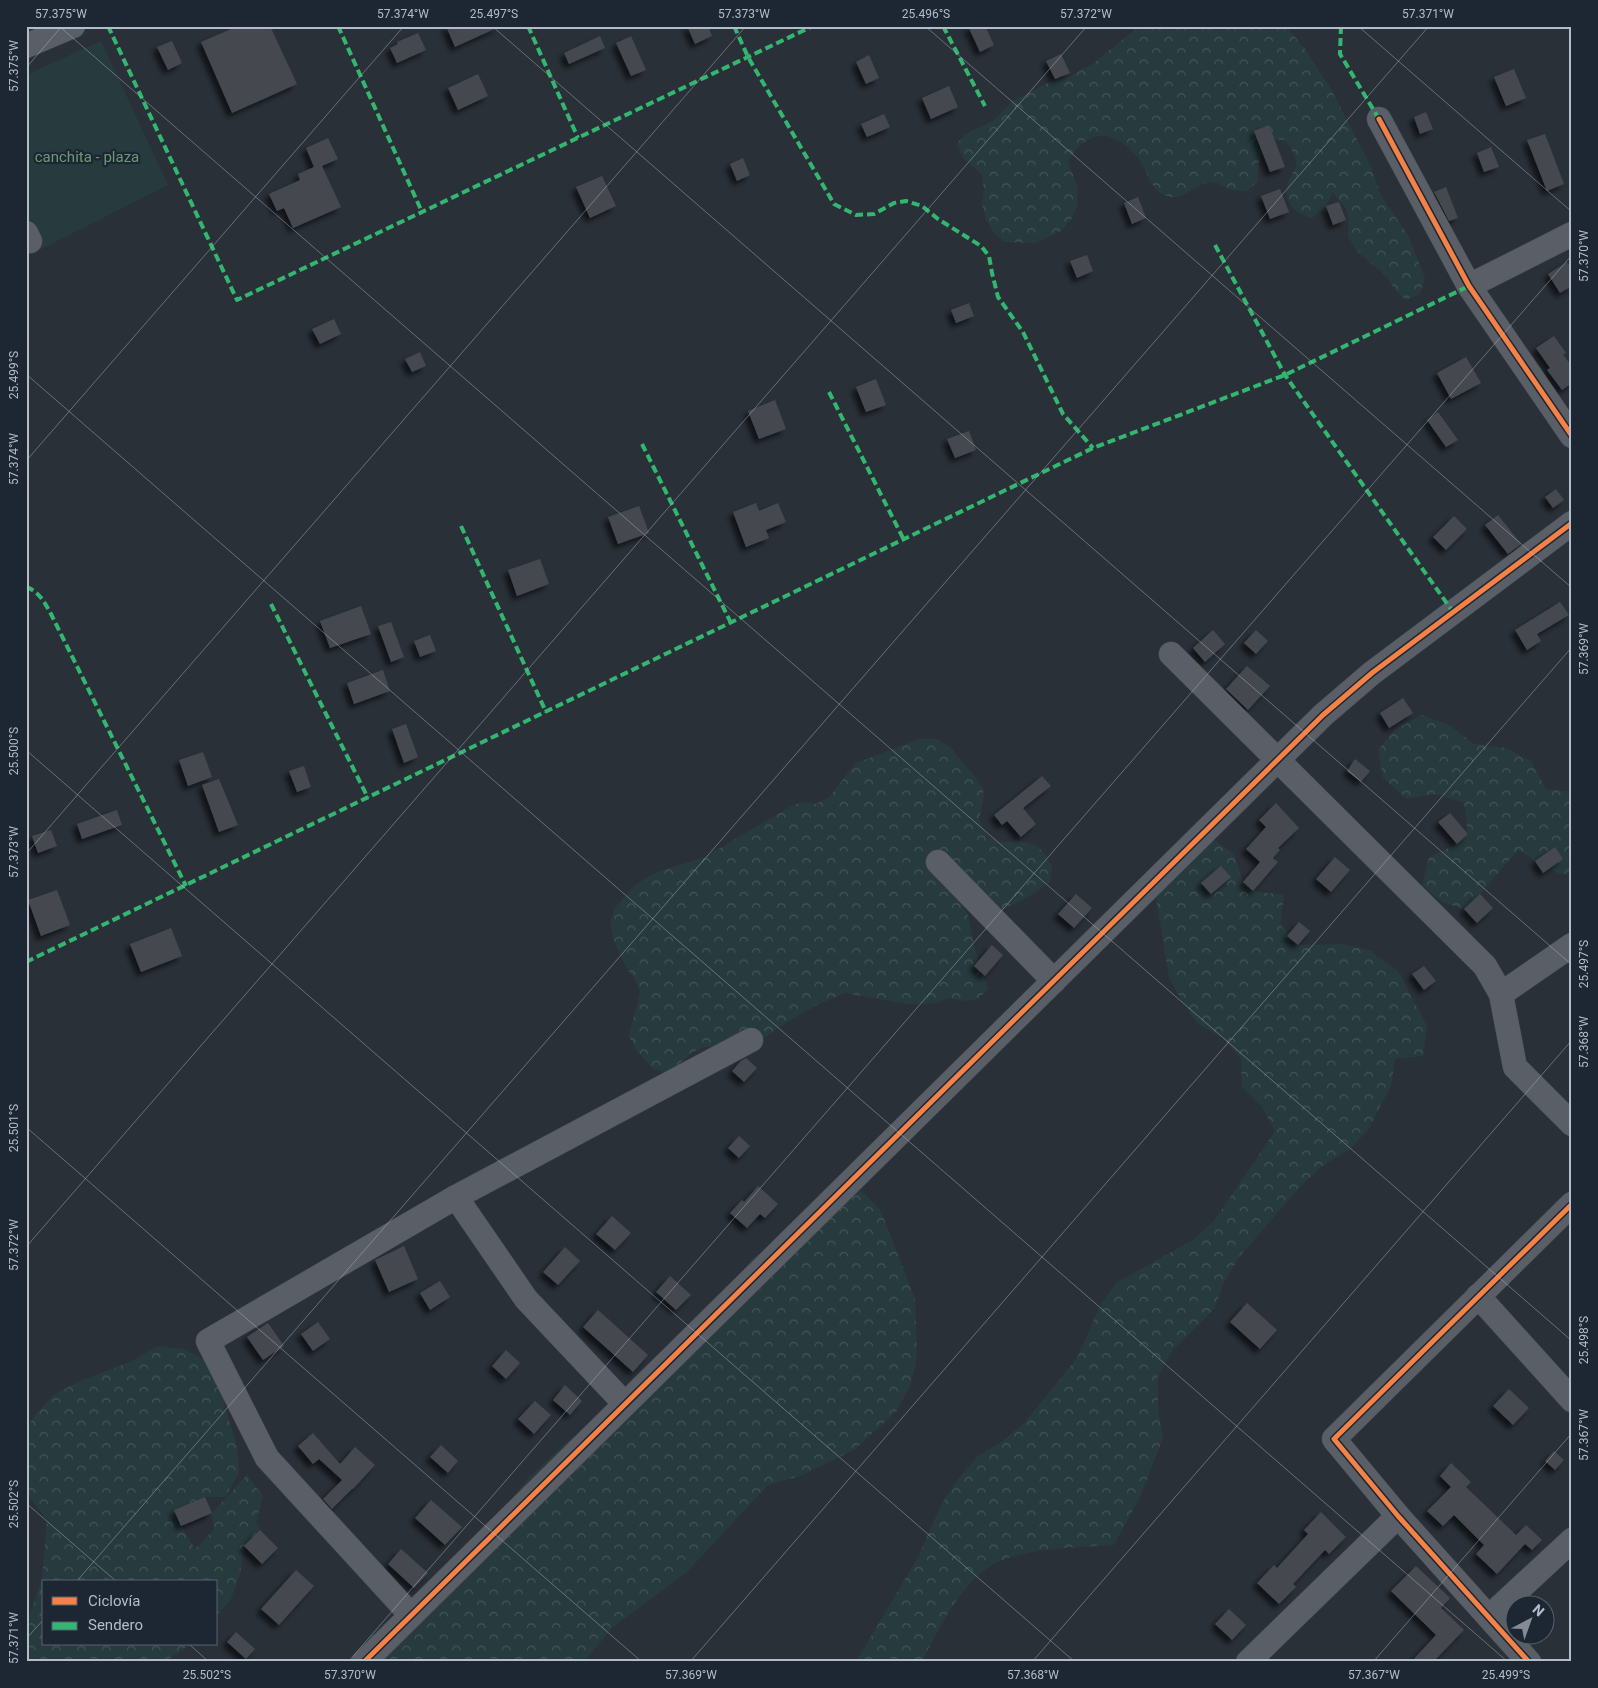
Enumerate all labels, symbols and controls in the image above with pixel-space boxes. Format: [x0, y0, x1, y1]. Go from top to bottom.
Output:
text: 57.375°W [35, 7, 87, 21]
text: 57.374°W [377, 7, 429, 21]
text: 25.497°S [470, 7, 518, 21]
text: 57.373°W [718, 7, 770, 21]
text: 25.496°S [902, 7, 950, 21]
text: 57.372°W [1060, 7, 1112, 21]
text: 57.371°W [1402, 7, 1454, 21]
text: 57.375°W [7, 40, 21, 92]
park label: canchita - plaza [35, 148, 139, 166]
text: 57.370°W [1577, 230, 1591, 282]
text: 25.499°S [7, 351, 21, 399]
text: 57.374°W [7, 433, 21, 485]
text: 57.369°W [1577, 623, 1591, 675]
text: 25.500°S [7, 727, 21, 775]
text: 57.373°W [7, 826, 21, 878]
text: 25.497°S [1577, 940, 1591, 988]
text: 57.368°W [1577, 1016, 1591, 1068]
text: 25.501°S [7, 1104, 21, 1152]
text: 57.372°W [7, 1219, 21, 1271]
text: 25.498°S [1577, 1316, 1591, 1364]
text: 57.367°W [1577, 1409, 1591, 1461]
text: 25.502°S [7, 1480, 21, 1528]
legend [42, 1580, 218, 1646]
text: Ciclovía [88, 1592, 141, 1610]
north arrow [1506, 1596, 1556, 1646]
text: N [1530, 1601, 1548, 1619]
text: 57.371°W [7, 1612, 21, 1664]
text: Sendero [88, 1616, 143, 1634]
text: 25.502°S [183, 1668, 231, 1682]
text: 57.370°W [324, 1668, 376, 1682]
text: 57.369°W [665, 1668, 717, 1682]
text: 57.368°W [1007, 1668, 1059, 1682]
text: 57.367°W [1348, 1668, 1400, 1682]
text: 25.499°S [1482, 1668, 1530, 1682]

